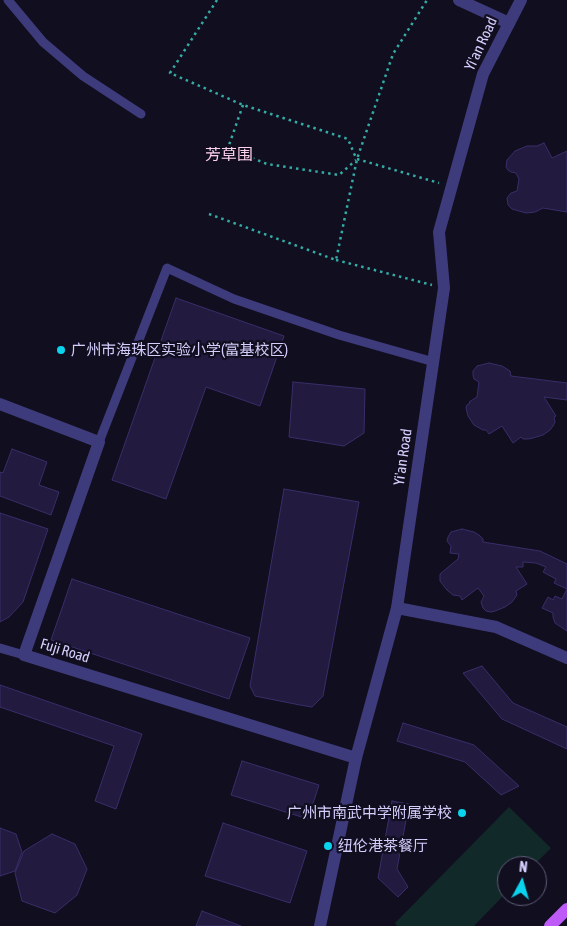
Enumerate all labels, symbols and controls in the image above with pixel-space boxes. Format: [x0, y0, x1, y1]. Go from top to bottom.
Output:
street label: Yi'an Road [461, 14, 501, 74]
district label: 芳草围 [205, 145, 253, 165]
place label: 广州市海珠区实验小学(富基校区) [71, 341, 288, 359]
marker: 广州市海珠区实验小学(富基校区) [55, 344, 67, 356]
street label: Yi'an Road [390, 427, 416, 487]
street label: Fuji Road [38, 635, 92, 667]
place label: 广州市南武中学附属学校 [287, 804, 452, 822]
marker: 广州市南武中学附属学校 [456, 807, 468, 819]
place label: 纽伦港茶餐厅 [338, 837, 428, 855]
marker: 纽伦港茶餐厅 [322, 840, 334, 852]
north arrow [497, 856, 547, 906]
text: N [519, 859, 528, 875]

